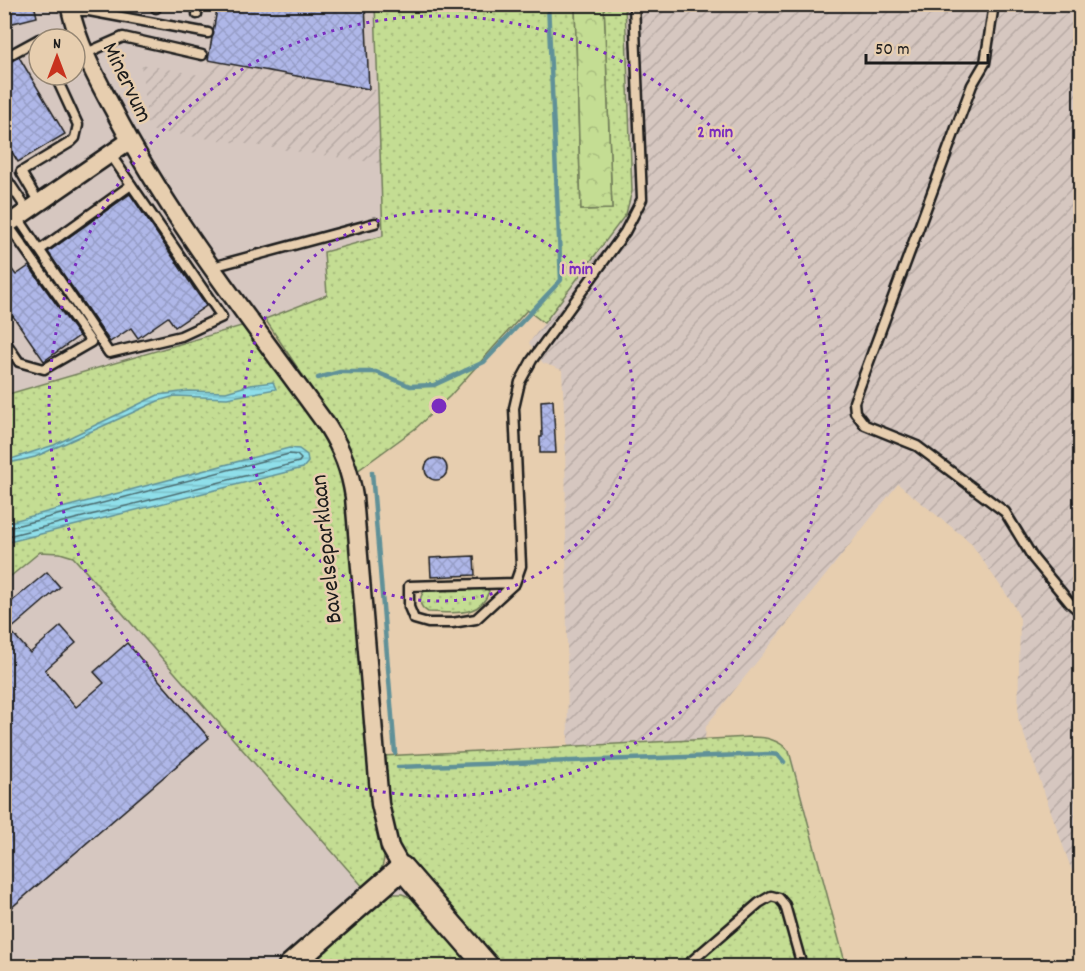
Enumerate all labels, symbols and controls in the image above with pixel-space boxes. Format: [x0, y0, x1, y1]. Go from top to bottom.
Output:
north arrow [27, 27, 87, 87]
scale bar [866, 27, 988, 65]
text: N [53, 33, 61, 56]
street label: Minervum [92, 37, 160, 129]
text: 50 m [875, 38, 910, 63]
text: 2 min [697, 121, 733, 146]
text: 1 min [561, 258, 593, 283]
centre of rings [429, 396, 449, 416]
street label: Bavelseparklaan [303, 473, 353, 625]

